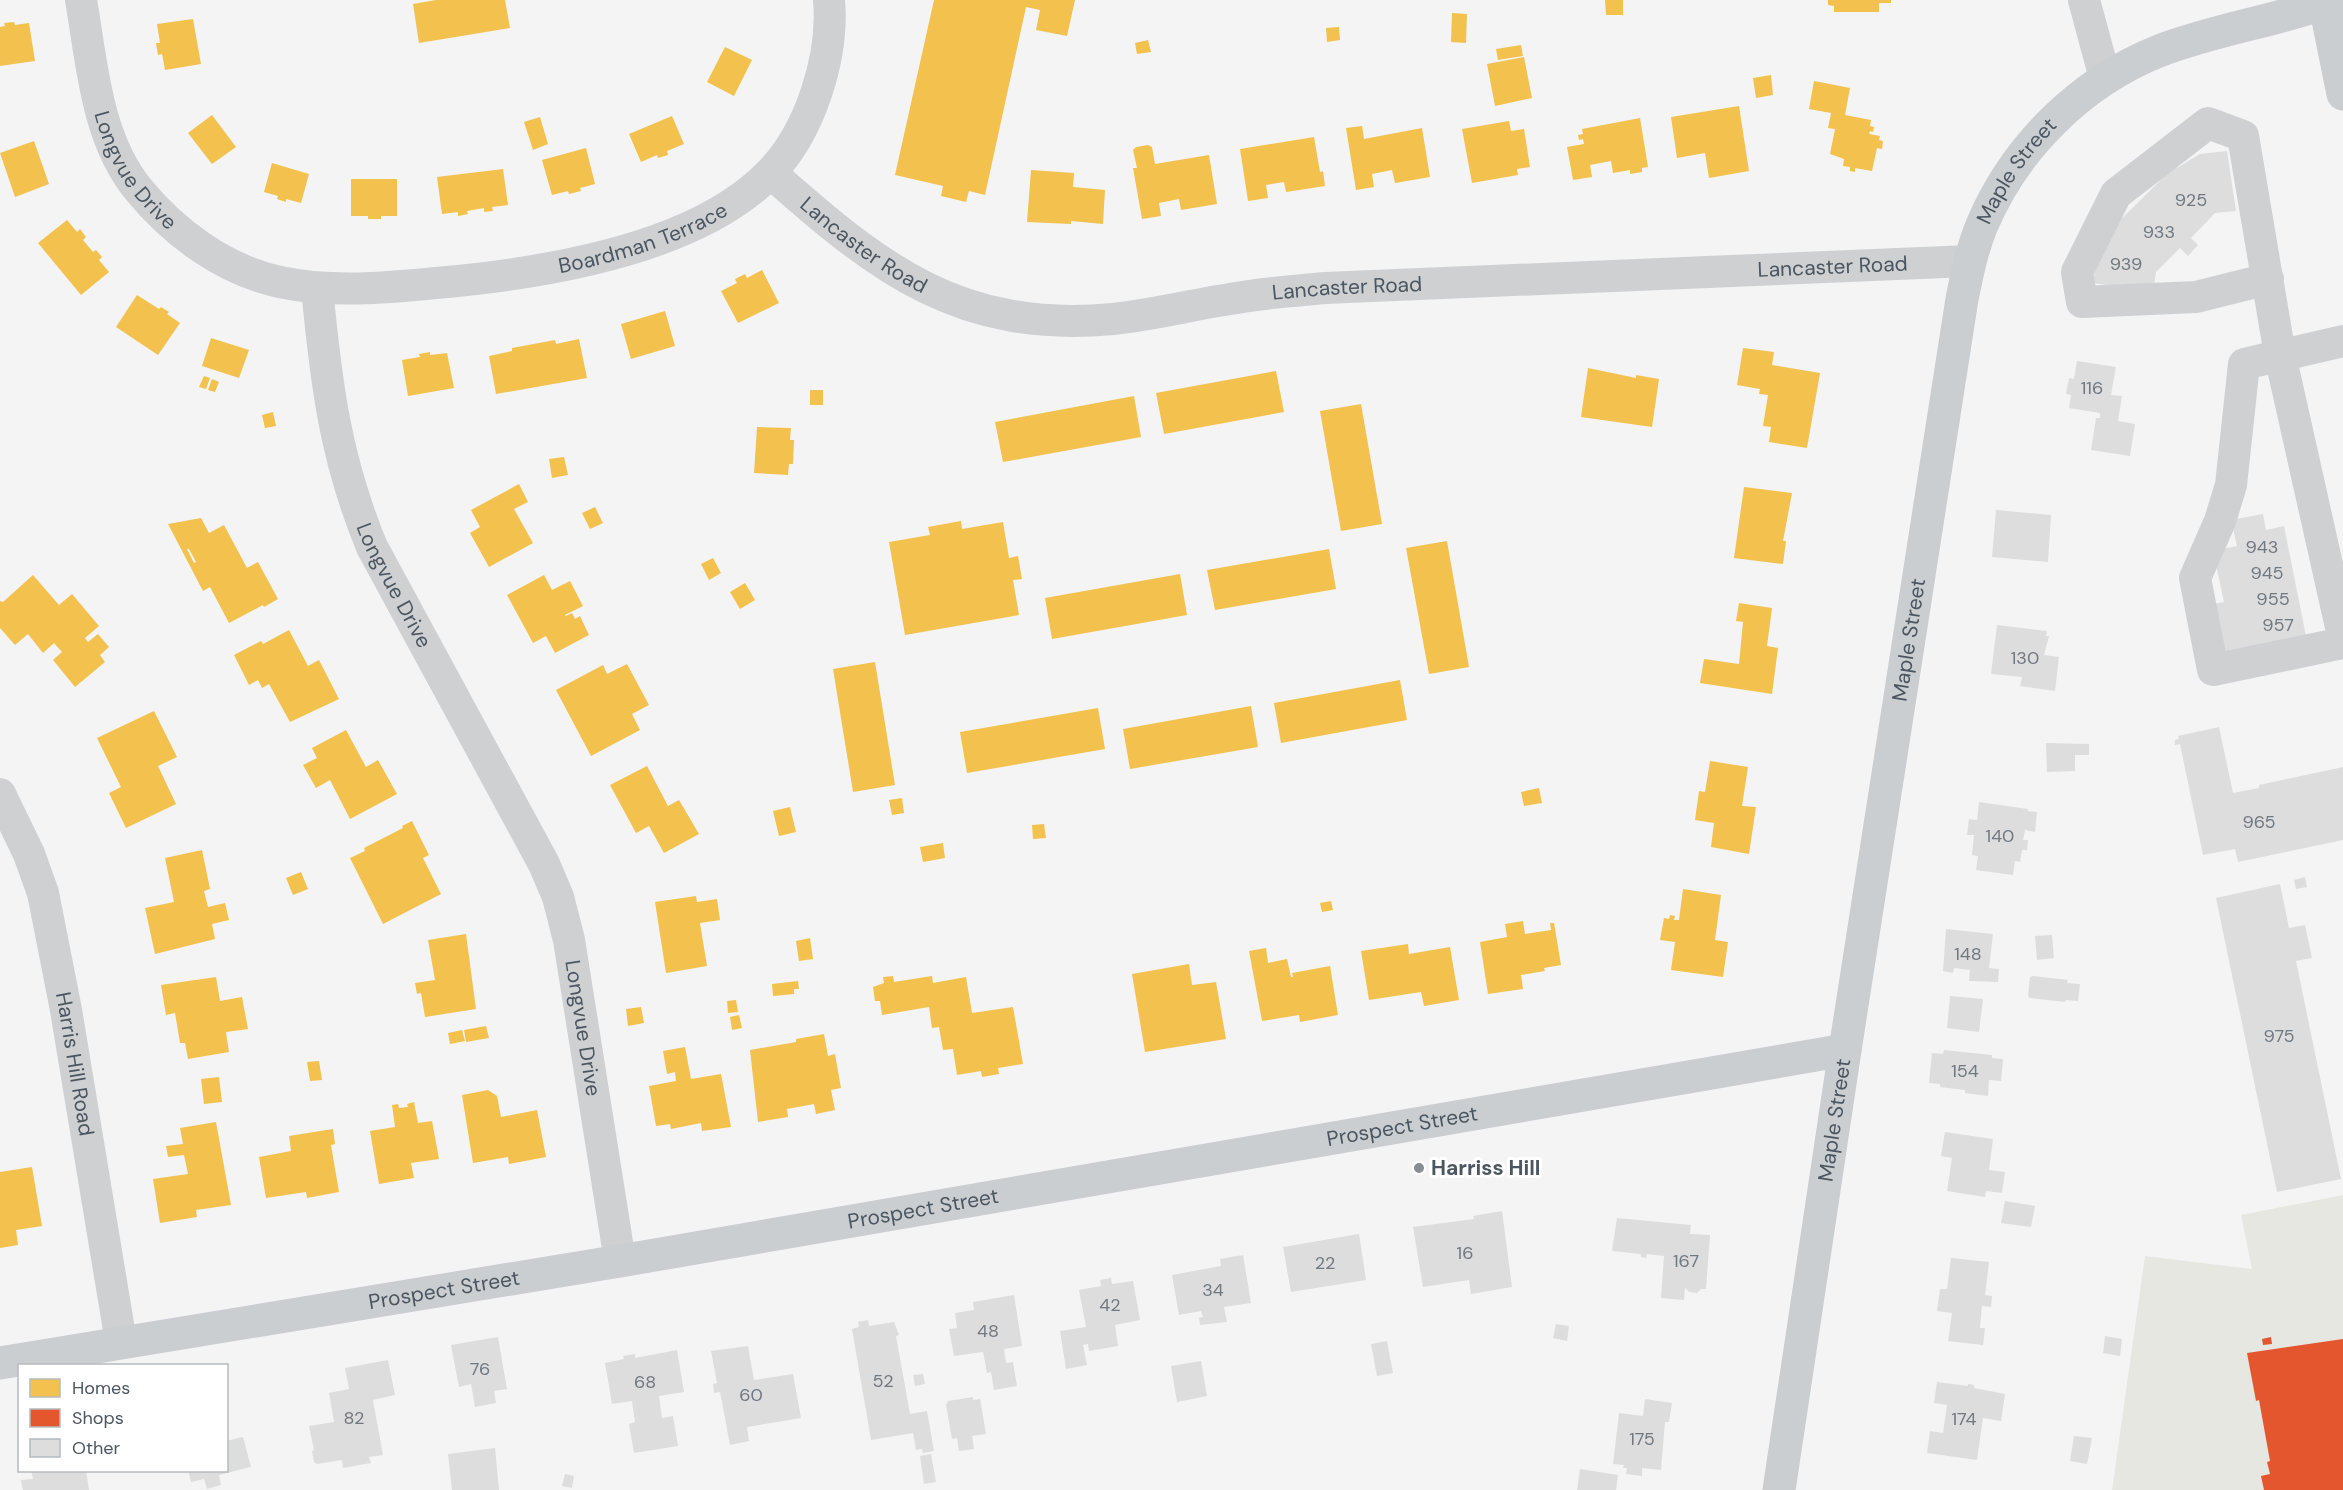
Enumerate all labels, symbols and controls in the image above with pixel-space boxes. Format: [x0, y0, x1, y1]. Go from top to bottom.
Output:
street label: Longvue Drive [88, 108, 183, 236]
street label: Maple Street [1970, 111, 2063, 229]
house number: 925 [2175, 188, 2207, 212]
street label: Lancaster Road [794, 191, 932, 300]
street label: Boardman Terrace [556, 196, 733, 280]
house number: 933 [2143, 220, 2175, 244]
street label: Lancaster Road [1757, 250, 1908, 284]
house number: 939 [2110, 252, 2142, 276]
street label: Lancaster Road [1271, 270, 1423, 307]
house number: 116 [2081, 376, 2103, 400]
street label: Longvue Drive [350, 519, 438, 653]
house number: 943 [2246, 535, 2278, 559]
house number: 945 [2250, 561, 2284, 585]
street label: Maple Street [1886, 576, 1932, 703]
house number: 955 [2256, 587, 2290, 611]
house number: 957 [2262, 613, 2294, 637]
house number: 130 [2011, 646, 2039, 670]
house number: 965 [2242, 810, 2276, 834]
house number: 140 [1986, 824, 2014, 848]
house number: 148 [1954, 942, 1982, 966]
street label: Longvue Drive [558, 958, 608, 1098]
street label: Harris Hill Road [49, 989, 101, 1138]
house number: 975 [2264, 1024, 2294, 1048]
street label: Maple Street [1811, 1057, 1858, 1184]
house number: 154 [1951, 1059, 1979, 1083]
street label: Prospect Street [1325, 1100, 1480, 1153]
place label: Harriss Hill [1431, 1154, 1540, 1182]
marker: Harriss Hill [1412, 1161, 1426, 1175]
street label: Prospect Street [846, 1182, 1001, 1236]
house number: 16 [1457, 1241, 1473, 1265]
house number: 167 [1673, 1249, 1699, 1273]
house number: 22 [1315, 1251, 1335, 1275]
street label: Prospect Street [366, 1264, 522, 1316]
house number: 34 [1202, 1278, 1224, 1302]
house number: 42 [1099, 1293, 1121, 1317]
house number: 48 [977, 1319, 999, 1343]
house number: 76 [470, 1357, 490, 1381]
legend [18, 1364, 228, 1472]
house number: 52 [872, 1369, 894, 1393]
house number: 68 [634, 1370, 656, 1394]
text: Homes [72, 1376, 130, 1400]
house number: 60 [739, 1383, 763, 1407]
text: Shops [72, 1406, 124, 1430]
house number: 82 [343, 1406, 365, 1430]
house number: 174 [1951, 1407, 1977, 1431]
house number: 175 [1629, 1427, 1655, 1451]
text: Other [72, 1436, 121, 1460]

